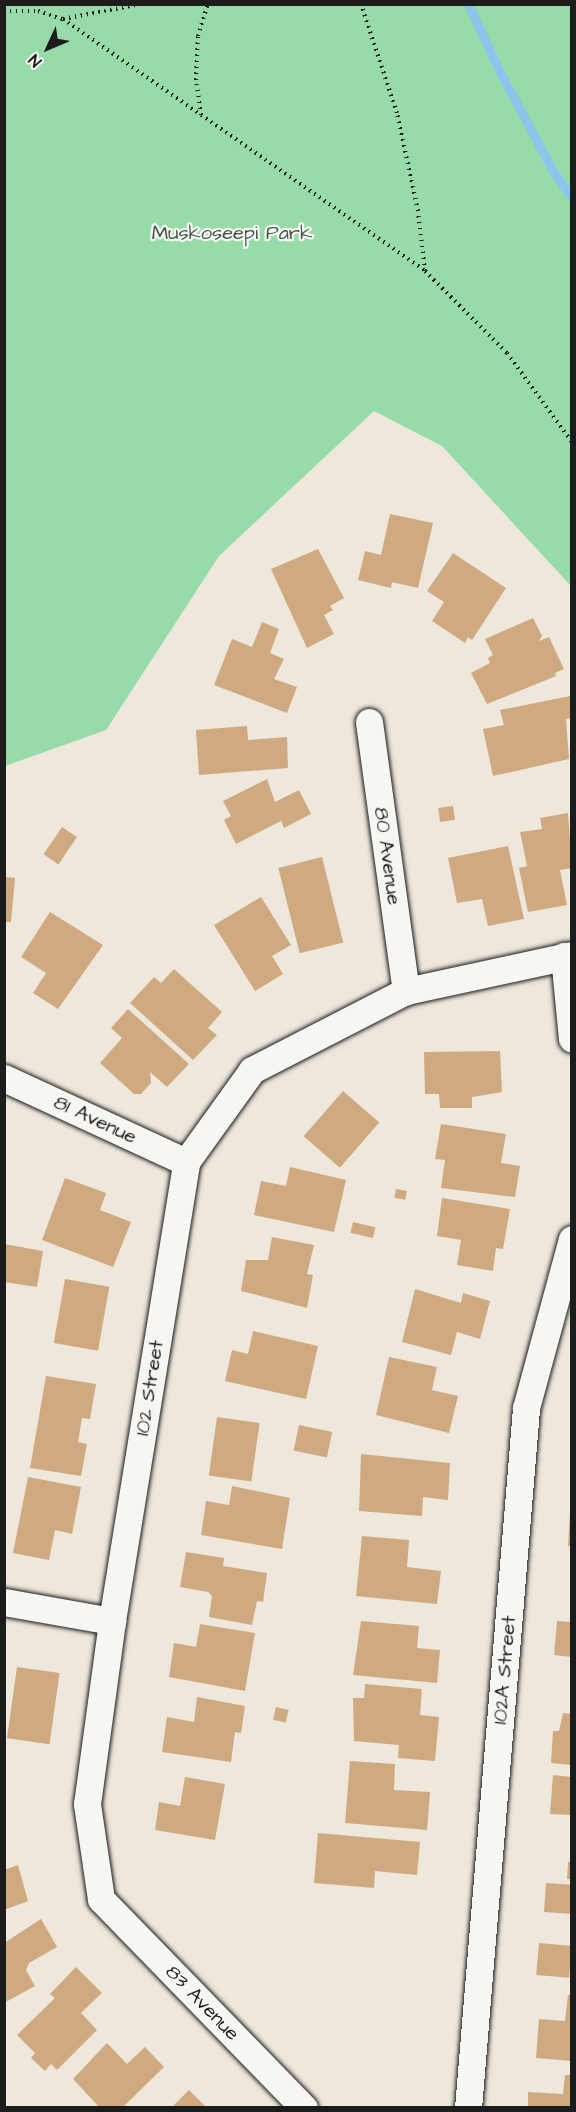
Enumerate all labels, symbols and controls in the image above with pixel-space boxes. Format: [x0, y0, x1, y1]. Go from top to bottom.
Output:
north arrow [18, 18, 78, 78]
text: N [24, 49, 46, 72]
park label: Muskoseepi Park [152, 221, 312, 245]
street label: 80 Avenue [368, 806, 406, 906]
street label: 81 Avenue [50, 1090, 140, 1150]
street label: 102 Street [131, 1339, 169, 1437]
street label: 102A Street [488, 1615, 522, 1725]
street label: 83 Avenue [160, 1960, 244, 2046]

